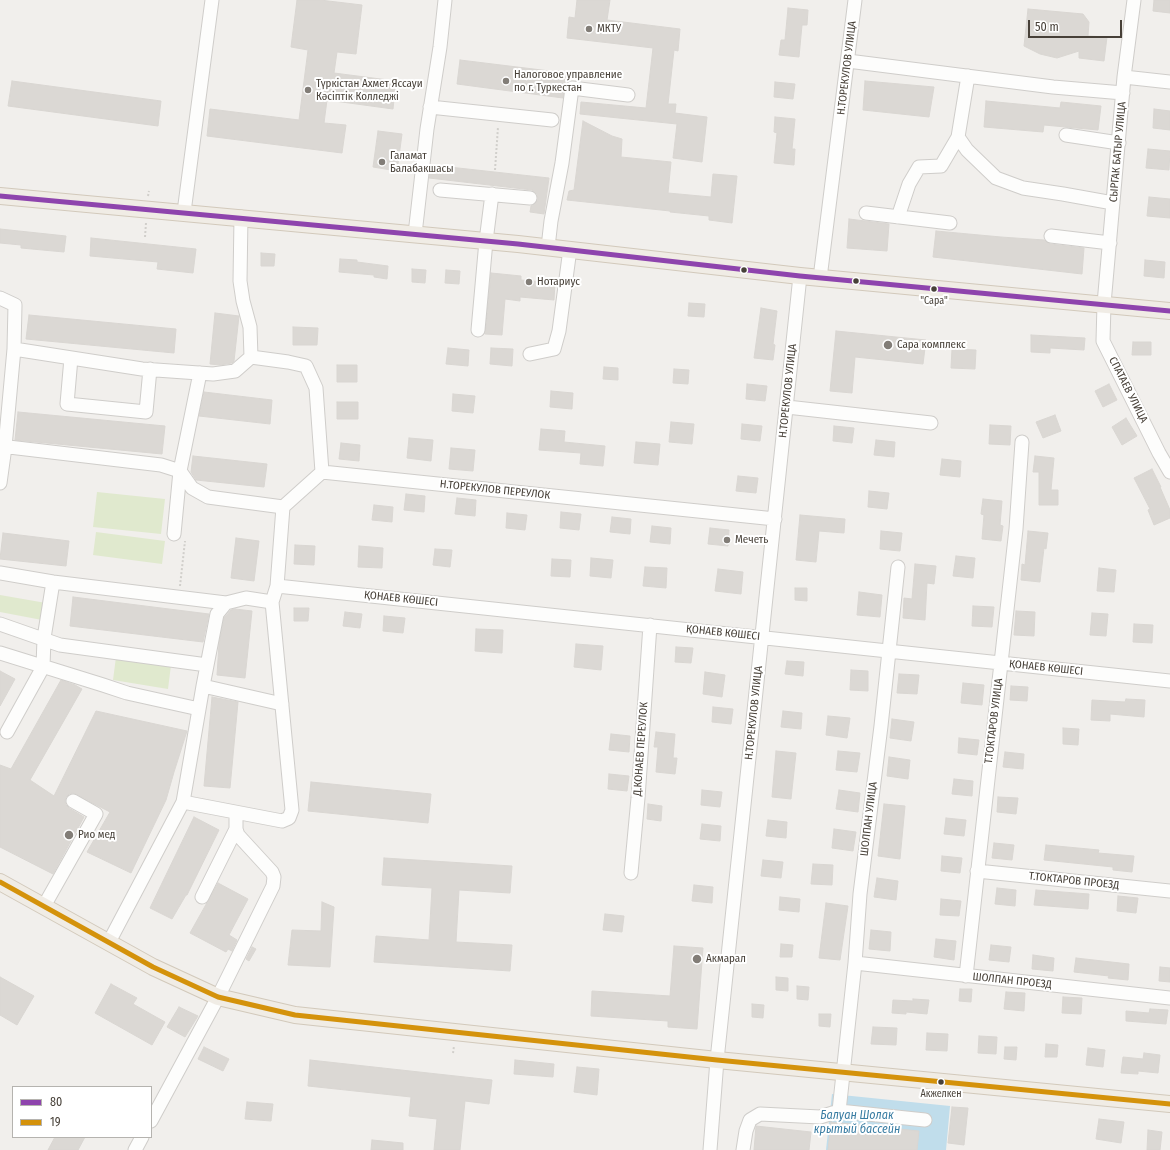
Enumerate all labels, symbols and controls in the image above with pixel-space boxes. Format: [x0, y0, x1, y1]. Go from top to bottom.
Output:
scale bar [1030, 12, 1124, 38]
street label: Н.ТОРЕКУЛОВ УЛИЦА [835, 20, 859, 116]
text: 50 m [1035, 20, 1059, 34]
place label: МКТУ [597, 22, 621, 36]
marker: МКТУ [584, 24, 594, 34]
place label: Налоговое управление по г. Туркестан [514, 68, 622, 94]
marker: Налоговое управление по г. Туркестан [501, 76, 511, 86]
place label: Түркістан Ахмет Яссауи Кәсіптік Колледжі [316, 77, 423, 103]
marker: Түркістан Ахмет Яссауи Кәсіптік Колледжі [303, 85, 313, 95]
street label: СЫРГАК БАТЫР УЛИЦА [1107, 101, 1129, 203]
place label: Галамат Балабакшасы [390, 149, 454, 175]
marker: Галамат Балабакшасы [377, 157, 387, 167]
unlabelled marker [739, 265, 749, 275]
place label: Нотариус [537, 275, 580, 289]
unlabelled marker [851, 276, 861, 286]
marker: Нотариус [524, 277, 534, 287]
marker: "Сара" [929, 284, 939, 294]
place label: "Сара" [920, 295, 948, 307]
place label: Сара комплекс [897, 338, 966, 352]
marker: Сара комплекс [882, 339, 894, 351]
street label: Н.ТОРЕКУЛОВ УЛИЦА [776, 343, 800, 439]
street label: СПАТАЕВ УЛИЦА [1106, 355, 1150, 425]
street label: Н.ТОРЕКУЛОВ ПЕРЕУЛОК [439, 478, 551, 502]
place label: Мечеть [735, 533, 768, 547]
marker: Мечеть [722, 535, 732, 545]
street label: ҚОНАЕВ КӨШЕСІ [363, 589, 439, 609]
street label: ҚОНАЕВ КӨШЕСІ [685, 623, 761, 643]
street label: ҚОНАЕВ КӨШЕСІ [1008, 658, 1084, 678]
street label: Н.ТОРЕКУЛОВ УЛИЦА [742, 665, 766, 761]
street label: Т.ТОКТАРОВ УЛИЦА [982, 678, 1006, 764]
street label: Д.КОНАЕВ ПЕРЕУЛОК [631, 701, 651, 797]
street label: ШОЛПАН УЛИЦА [858, 781, 880, 857]
place label: Рио мед [78, 828, 115, 842]
marker: Рио мед [63, 829, 75, 841]
street label: Т.ТОКТАРОВ ПРОЕЗД [1028, 870, 1120, 892]
place label: Акмарал [706, 952, 746, 966]
marker: Акмарал [691, 953, 703, 965]
street label: ШОЛПАН ПРОЕЗД [972, 970, 1052, 992]
marker: Акжелкен [936, 1077, 946, 1087]
legend [12, 1086, 152, 1138]
place label: Акжелкен [920, 1088, 962, 1100]
text: 80 [50, 1095, 62, 1109]
water label: Балуан Шолак крытый бассейн [814, 1109, 900, 1137]
text: 19 [50, 1115, 61, 1129]

